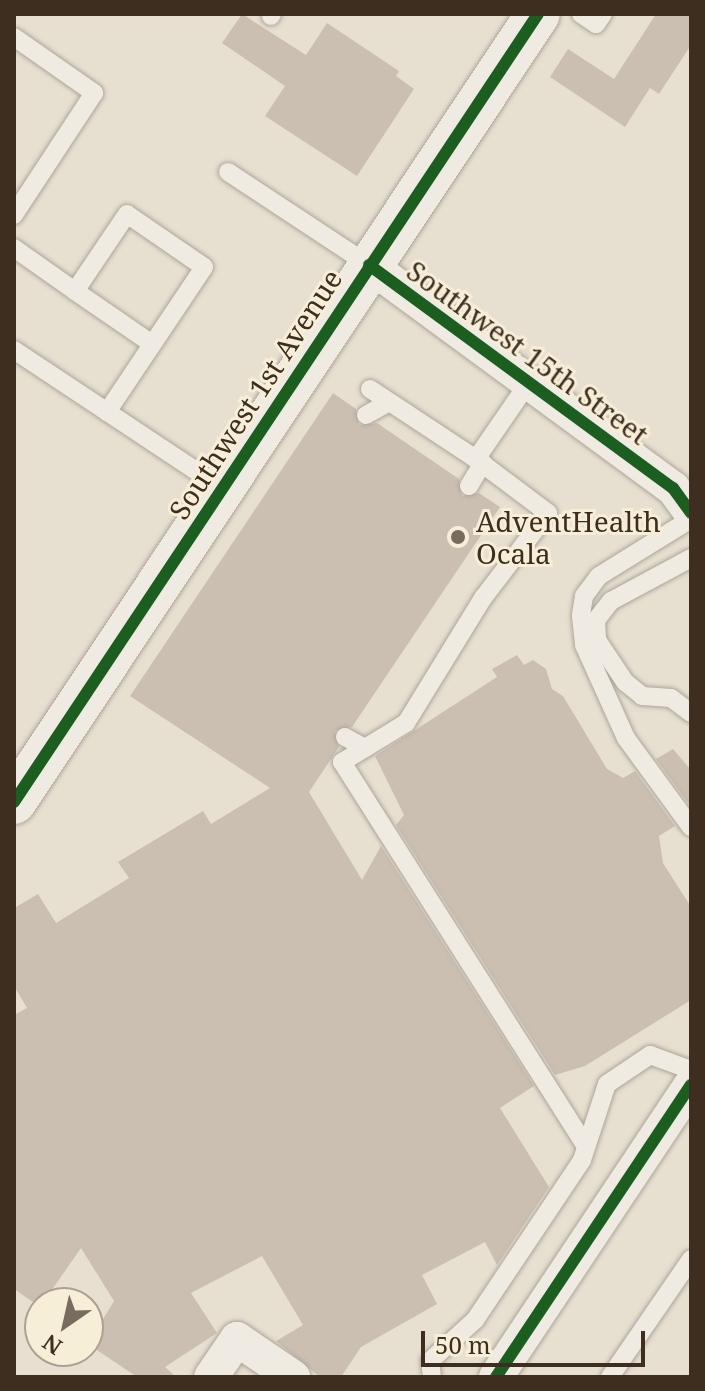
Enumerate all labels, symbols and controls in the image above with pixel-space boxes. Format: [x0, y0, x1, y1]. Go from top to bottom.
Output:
street label: Southwest 15th Street [401, 253, 655, 451]
street label: Southwest 1st Avenue [162, 263, 348, 525]
place label: AdventHealth Ocala [476, 504, 661, 570]
marker: AdventHealth Ocala [447, 526, 469, 548]
north arrow [24, 1287, 104, 1367]
scale bar [425, 1315, 649, 1365]
text: N [36, 1328, 67, 1363]
text: 50 m [435, 1328, 491, 1361]

